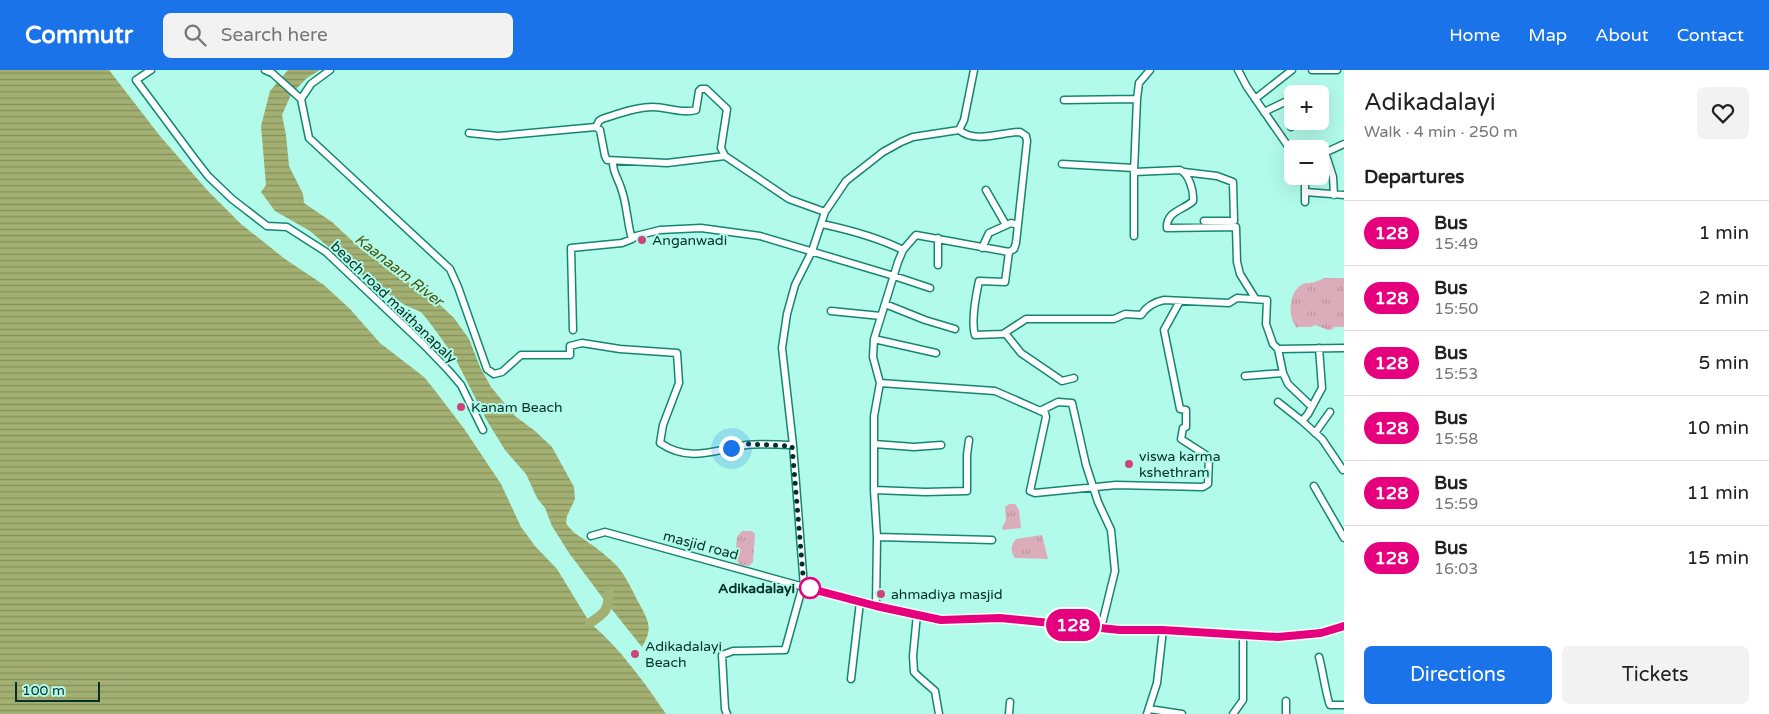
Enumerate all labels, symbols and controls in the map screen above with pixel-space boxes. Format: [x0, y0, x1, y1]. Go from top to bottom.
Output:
search box [163, 13, 513, 58]
text: Commutr [25, 21, 133, 50]
icon: search [181, 21, 209, 49]
text: Search here [221, 24, 328, 46]
text: Home [1449, 24, 1500, 46]
text: Map [1528, 24, 1567, 46]
text: About [1595, 24, 1649, 46]
text: Contact [1677, 24, 1744, 46]
map controls [1284, 85, 1329, 185]
button: + [1284, 85, 1329, 130]
button: heart [1697, 87, 1749, 139]
text: Adikadalayi [1364, 88, 1496, 117]
text: Walk · 4 min · 250 m [1364, 122, 1518, 142]
button: − [1284, 140, 1329, 185]
text: Departures [1364, 166, 1464, 188]
text: Bus [1434, 212, 1468, 234]
text: 128 [1375, 222, 1408, 244]
text: 1 min [1698, 222, 1749, 244]
water label: Kaanaam River [351, 230, 449, 311]
place label: Anganwadi [652, 232, 727, 249]
marker: Anganwadi [636, 234, 648, 246]
text: 15:49 [1434, 234, 1478, 254]
street label: beach road maithanapaly [327, 238, 460, 367]
text: Bus [1434, 277, 1468, 299]
text: 128 [1375, 287, 1408, 309]
text: 2 min [1698, 287, 1749, 309]
text: 15:50 [1434, 299, 1478, 319]
text: Bus [1434, 342, 1468, 364]
text: 128 [1375, 352, 1408, 374]
text: 5 min [1698, 352, 1749, 374]
text: 15:53 [1434, 364, 1478, 384]
place label: Kanam Beach [471, 399, 563, 416]
marker: Kanam Beach [455, 401, 467, 413]
text: Bus [1434, 407, 1468, 429]
text: 128 [1375, 417, 1408, 439]
text: 10 min [1686, 417, 1749, 439]
text: 15:58 [1434, 429, 1478, 449]
your location [719, 436, 744, 461]
place label: viswa karma kshethram [1139, 448, 1221, 481]
marker: viswa karma kshethram [1123, 458, 1135, 470]
text: Bus [1434, 472, 1468, 494]
text: 128 [1375, 482, 1408, 504]
text: 11 min [1686, 482, 1749, 504]
text: 15:59 [1434, 494, 1478, 514]
street label: masjid road [661, 527, 740, 564]
text: Bus [1434, 537, 1468, 559]
text: 128 [1375, 547, 1408, 569]
text: 15 min [1686, 547, 1749, 569]
text: 16:03 [1434, 559, 1478, 579]
marker: Adikadalayi [799, 577, 821, 599]
place label: Adikadalayi [718, 580, 795, 597]
place label: ahmadiya masjid [891, 586, 1003, 603]
marker: ahmadiya masjid [875, 588, 887, 600]
line badge: 128 [1044, 609, 1102, 641]
text: 128 [1056, 614, 1090, 636]
place label: Adikadalayi Beach [645, 638, 722, 671]
button: Directions [1364, 646, 1552, 704]
button: Tickets [1562, 646, 1749, 704]
marker: Adikadalayi Beach [629, 648, 641, 660]
scale bar [15, 679, 100, 702]
text: 100 m [22, 682, 65, 699]

